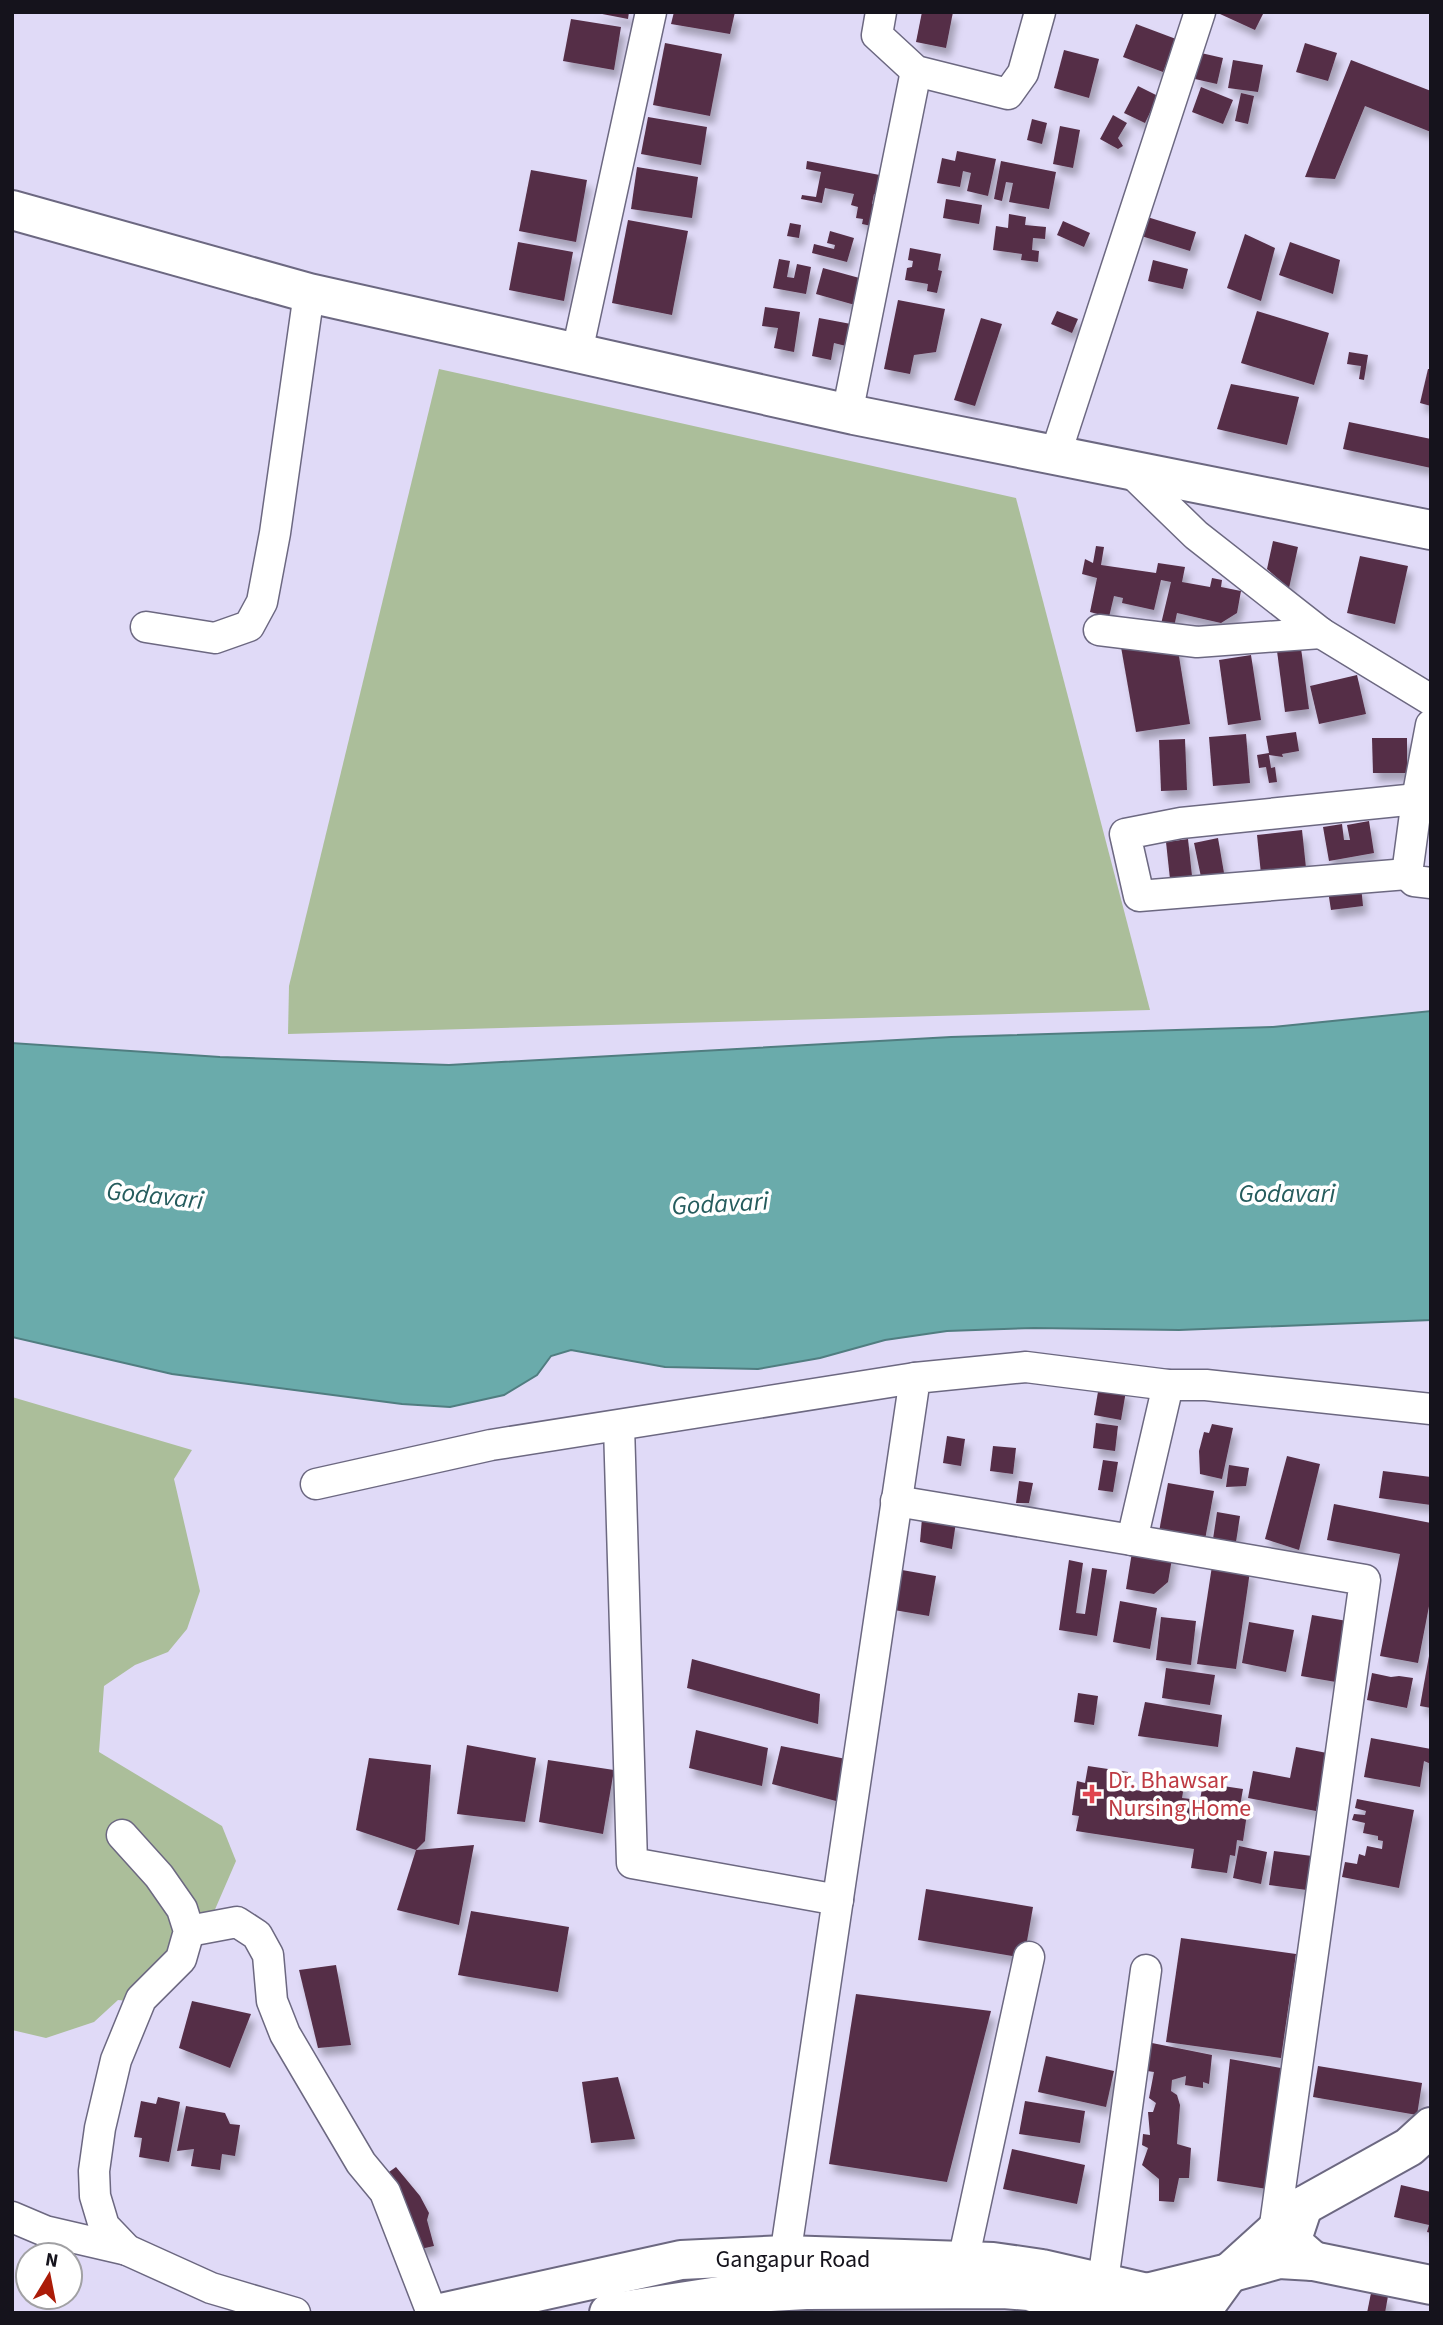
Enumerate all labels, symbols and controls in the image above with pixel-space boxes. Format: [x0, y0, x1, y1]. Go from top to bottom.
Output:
water label: Godavari [105, 1172, 206, 1219]
water label: Godavari [1238, 1175, 1336, 1212]
water label: Godavari [671, 1182, 770, 1225]
place label: Dr. Bhawsar Nursing Home [1108, 1763, 1251, 1826]
marker: Dr. Bhawsar Nursing Home [1082, 1784, 1102, 1804]
north arrow [14, 2241, 84, 2311]
street label: Gangapur Road [716, 2242, 870, 2277]
text: N [43, 2246, 60, 2275]

